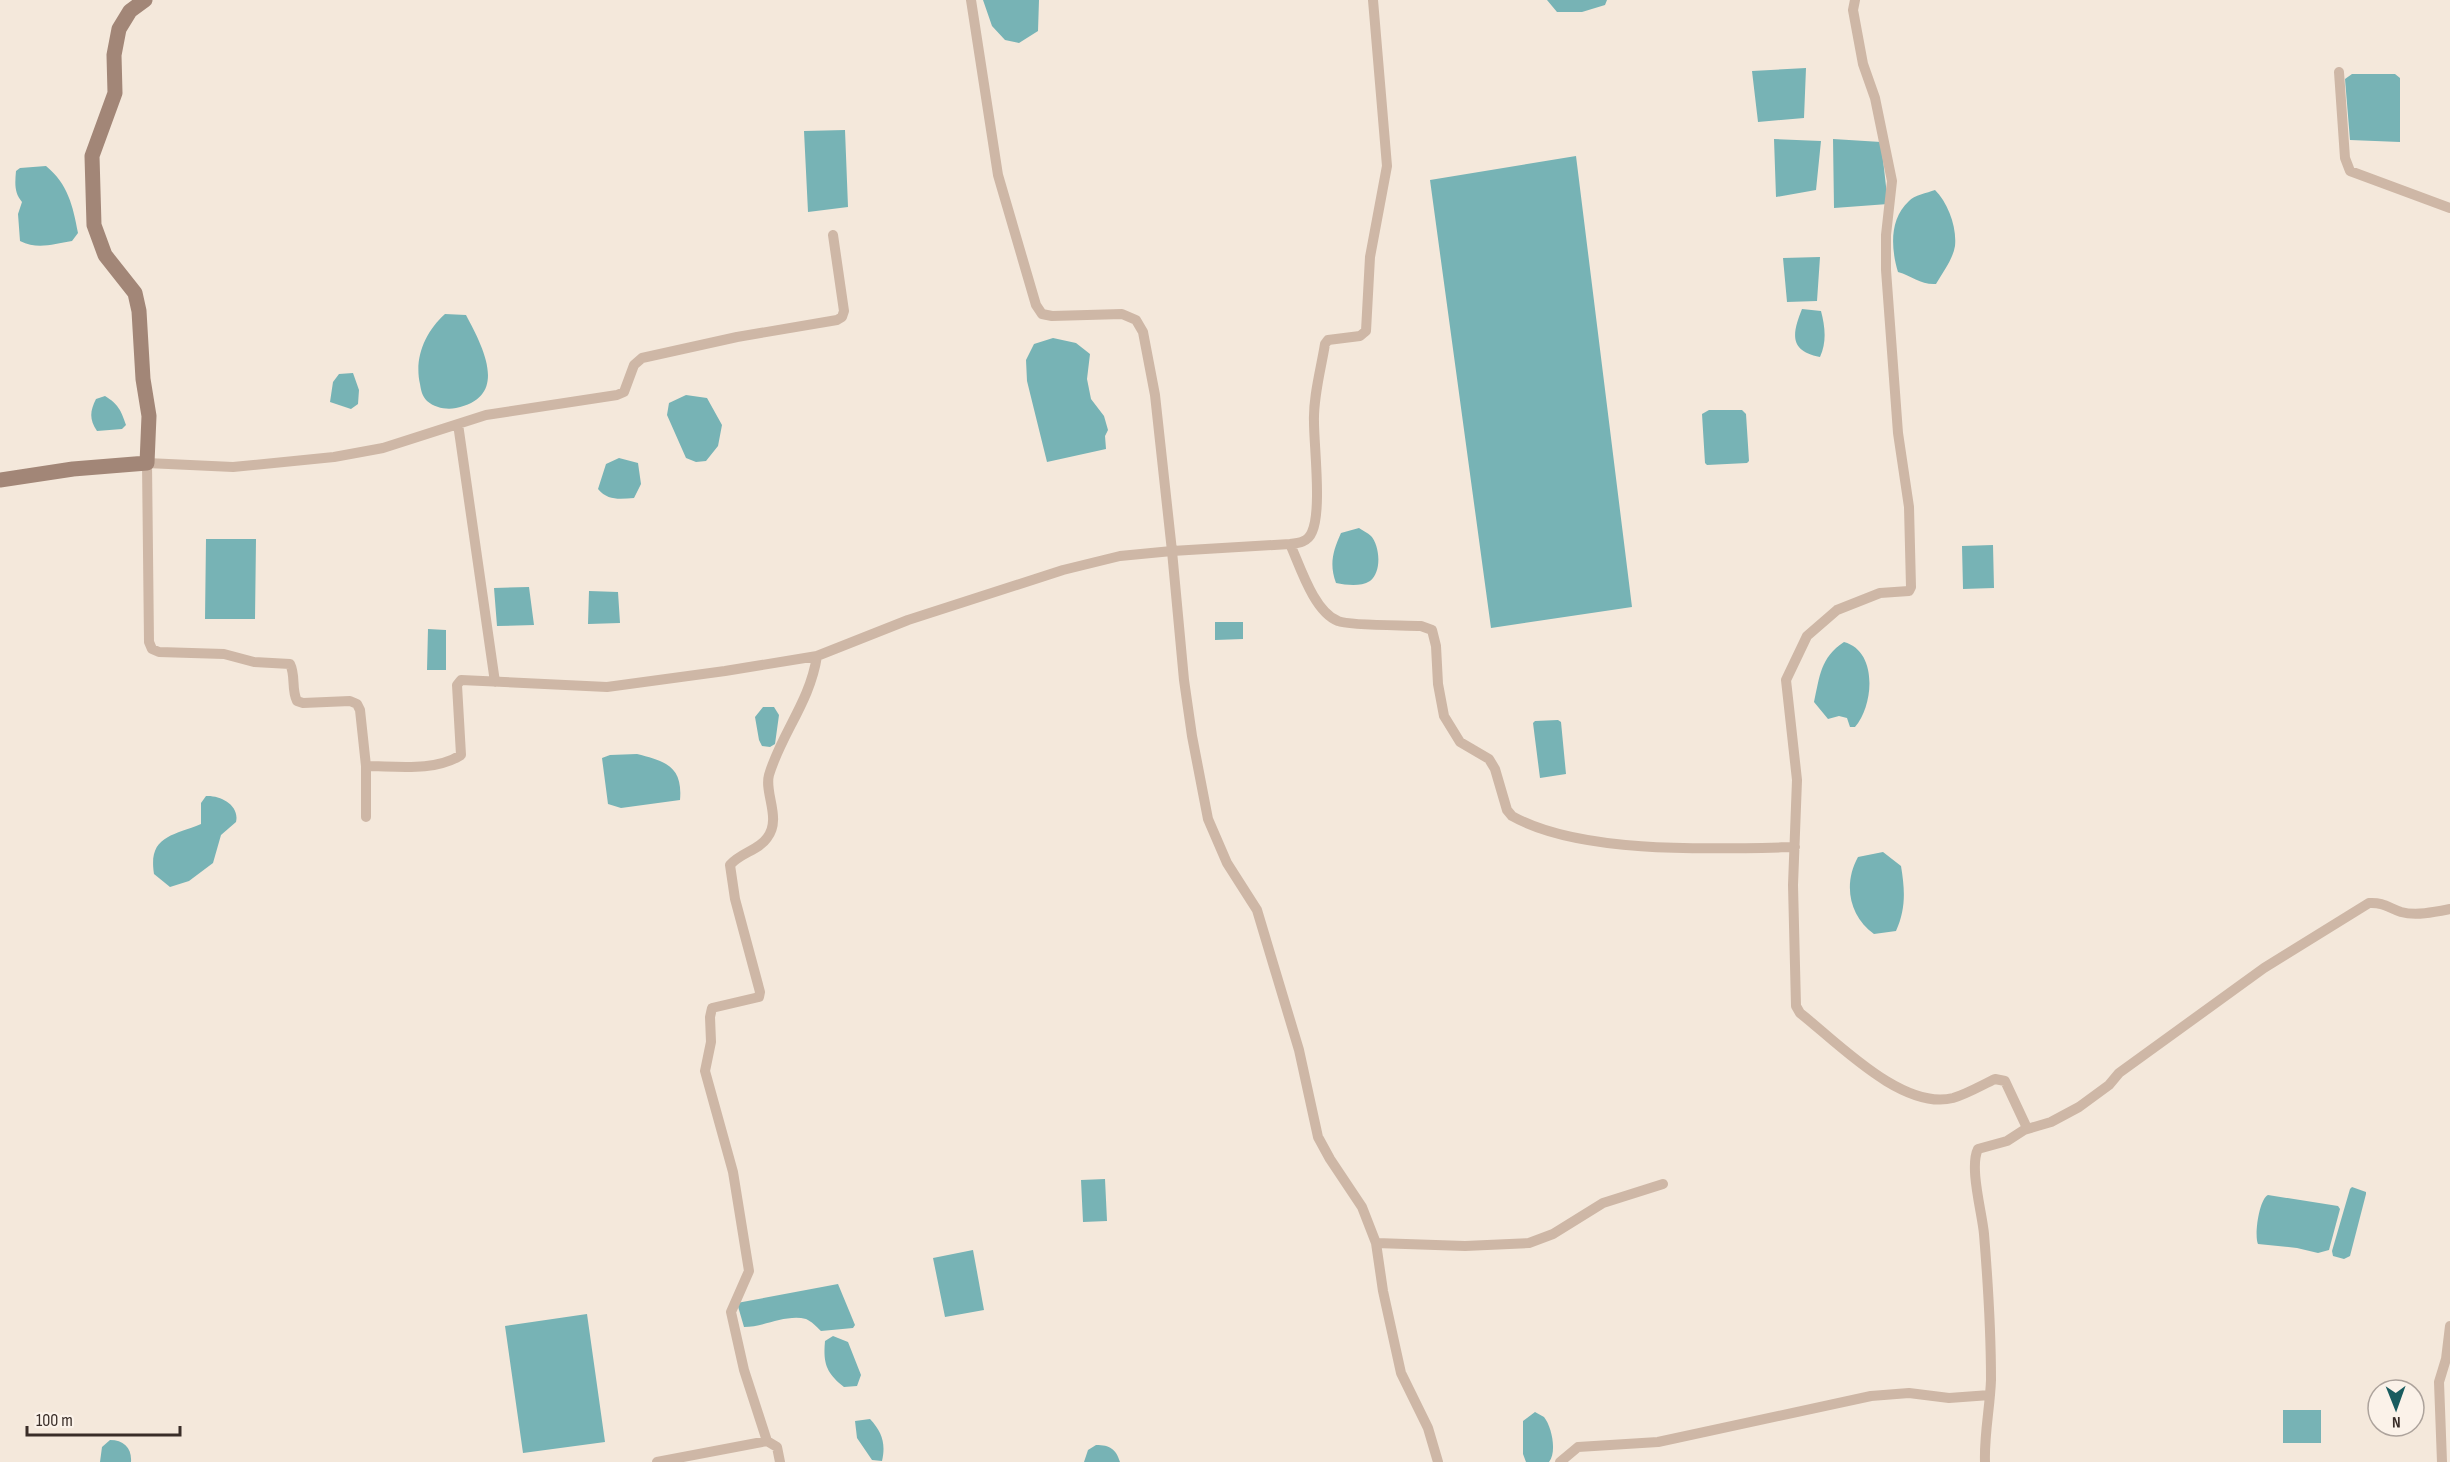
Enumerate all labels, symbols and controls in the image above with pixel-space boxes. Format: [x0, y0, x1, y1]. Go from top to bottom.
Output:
north arrow [2366, 1378, 2426, 1438]
scale bar [27, 1399, 180, 1437]
text: 100 m [36, 1410, 73, 1431]
text: N [2392, 1412, 2401, 1431]

